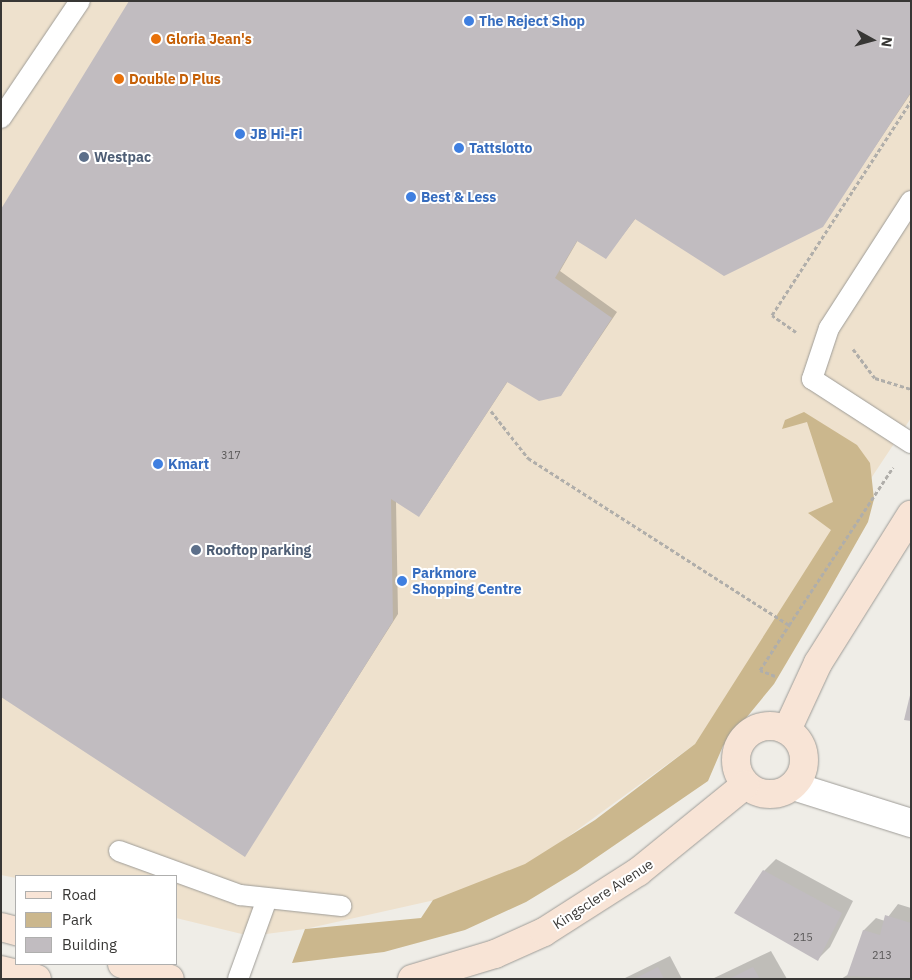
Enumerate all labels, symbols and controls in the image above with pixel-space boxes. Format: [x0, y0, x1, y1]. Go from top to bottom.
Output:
place label: The Reject Shop [479, 13, 585, 29]
marker: The Reject Shop [463, 15, 475, 27]
north arrow [847, 15, 897, 65]
place label: Gloria Jean's [166, 31, 252, 47]
marker: Gloria Jean's [150, 33, 162, 45]
text: N [877, 36, 896, 48]
place label: Double D Plus [129, 71, 221, 87]
marker: Double D Plus [113, 73, 125, 85]
place label: JB Hi-Fi [250, 126, 302, 142]
marker: JB Hi-Fi [234, 128, 246, 140]
place label: Tattslotto [469, 140, 532, 156]
marker: Tattslotto [453, 142, 465, 154]
place label: Westpac [94, 149, 151, 165]
marker: Westpac [78, 151, 90, 163]
place label: Best & Less [421, 189, 496, 205]
marker: Best & Less [405, 191, 417, 203]
house number: 317 [221, 448, 241, 462]
place label: Kmart [168, 456, 209, 472]
marker: Kmart [152, 458, 164, 470]
place label: Rooftop parking [206, 542, 311, 558]
marker: Rooftop parking [190, 544, 202, 556]
place label: Parkmore Shopping Centre [412, 565, 522, 598]
marker: Parkmore Shopping Centre [396, 575, 408, 587]
street label: Kingsclere Avenue [550, 855, 656, 933]
legend [15, 875, 178, 965]
text: Road [62, 885, 97, 904]
text: Park [62, 910, 92, 929]
house number: 215 [793, 930, 813, 944]
text: Building [62, 935, 117, 954]
house number: 213 [872, 948, 892, 962]

